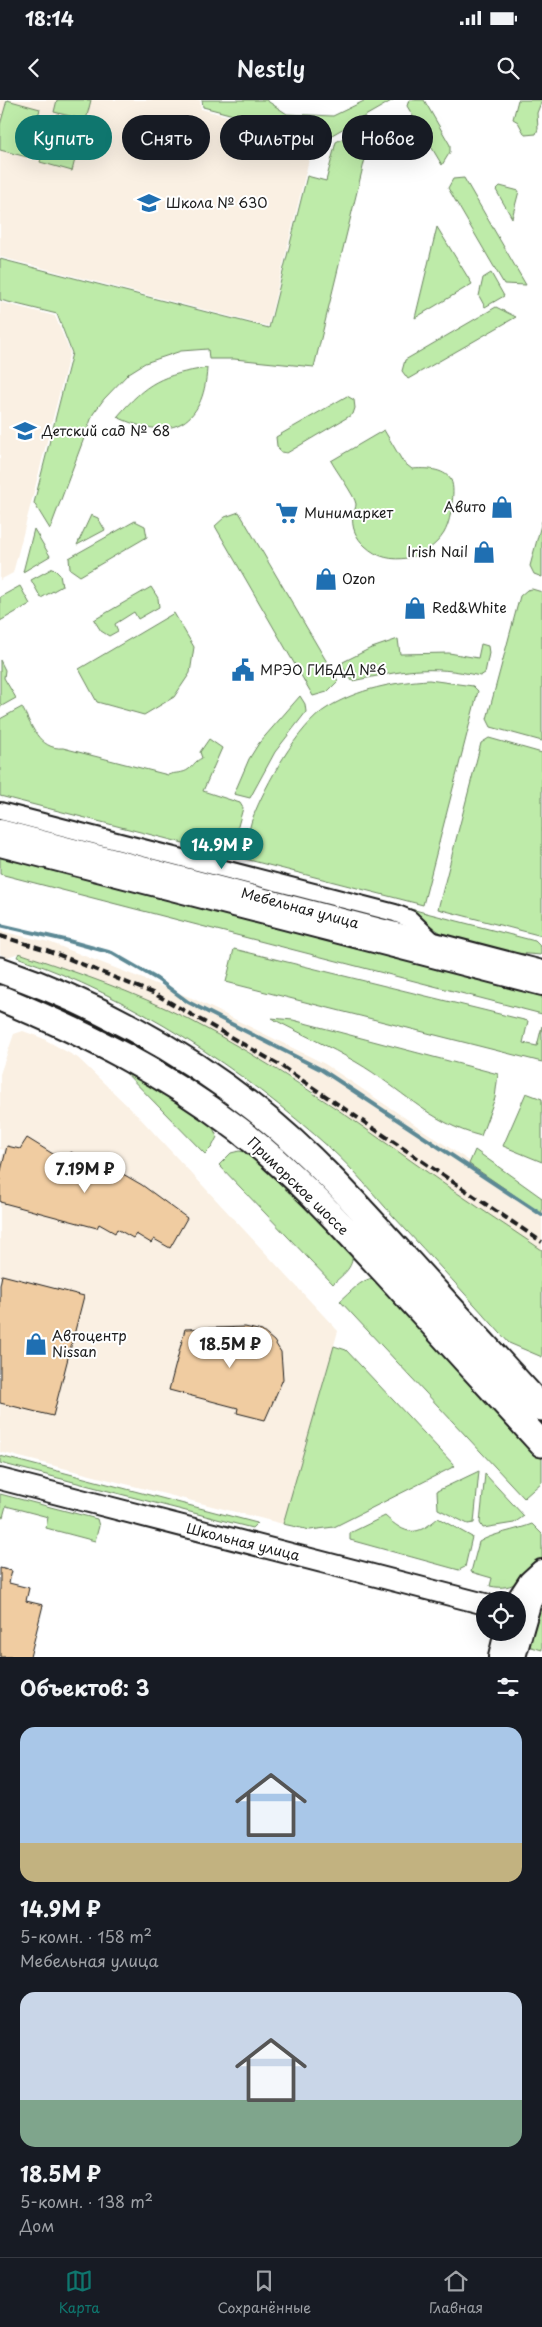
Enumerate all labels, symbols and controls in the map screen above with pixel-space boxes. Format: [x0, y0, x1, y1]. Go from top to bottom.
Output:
text: 18:14 [25, 4, 74, 32]
text: Nestly [237, 51, 305, 84]
icon: back [20, 54, 48, 82]
icon: search [494, 54, 522, 82]
chip: Купить [15, 115, 112, 160]
chip: Снять [122, 115, 210, 160]
chip: Фильтры [220, 115, 332, 160]
chip: Новое [342, 115, 433, 160]
school or university icon: Школа № 630 [136, 190, 162, 216]
place label: Школа № 630 [166, 192, 267, 213]
school or university icon: Детский сад № 68 [12, 418, 38, 444]
place label: Детский сад № 68 [41, 420, 170, 441]
shop icon: Авито [489, 494, 515, 520]
place label: Авито [444, 496, 486, 517]
supermarket icon: Минимаркет [274, 500, 300, 526]
place label: Минимаркет [304, 502, 394, 523]
shop icon: Irish Nail [471, 539, 497, 565]
place label: Irish Nail [407, 541, 468, 562]
shop icon: Ozon [313, 566, 339, 592]
place label: Ozon [342, 568, 375, 589]
shop icon: Red&White [402, 595, 428, 621]
place label: Red&White [432, 597, 507, 618]
public building icon: МРЭО ГИБДД №6 [230, 657, 256, 683]
place label: МРЭО ГИБДД №6 [260, 659, 386, 680]
pin: 14.9M ₽ [176, 828, 268, 870]
text: 14.9M ₽ [191, 832, 253, 856]
street label: Мебельная улица [239, 882, 362, 933]
street label: Приморское шоссе [243, 1132, 354, 1240]
pin: 7.19M ₽ [39, 1152, 131, 1194]
text: 7.19M ₽ [56, 1156, 114, 1180]
place label: Автоцентр Nissan [52, 1325, 127, 1362]
pin: 18.5M ₽ [184, 1326, 276, 1369]
shop icon: Автоцентр Nissan [23, 1331, 49, 1357]
text: 18.5M ₽ [199, 1331, 261, 1355]
street label: Школьная улица [184, 1517, 302, 1566]
map controls [476, 1591, 526, 1641]
button: locate [476, 1591, 526, 1641]
text: Объектов: 3 [20, 1671, 150, 1703]
icon: filters [494, 1673, 522, 1701]
icon: home [226, 1760, 316, 1850]
text: 14.9M ₽ [20, 1892, 101, 1924]
text: 5-комн. · 158 m² [20, 1924, 152, 1948]
text: Мебельная улица [20, 1948, 159, 1972]
icon: home [226, 2025, 316, 2115]
text: 18.5M ₽ [20, 2157, 101, 2189]
text: 5-комн. · 138 m² [20, 2189, 153, 2213]
text: Дом [20, 2213, 54, 2237]
tab: Карта [59, 2267, 100, 2318]
tab: Сохранённые [218, 2267, 311, 2318]
tab: Главная [429, 2267, 483, 2318]

